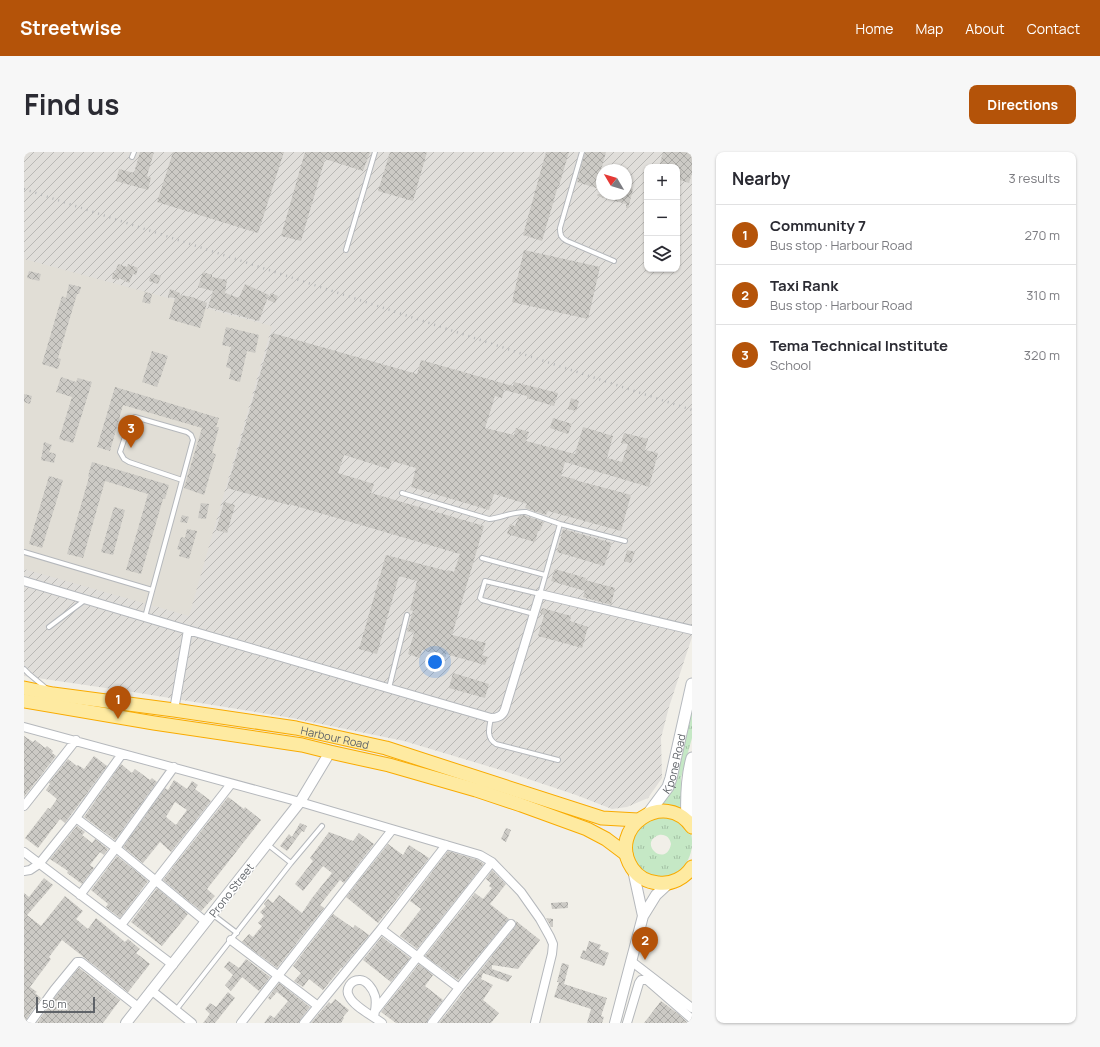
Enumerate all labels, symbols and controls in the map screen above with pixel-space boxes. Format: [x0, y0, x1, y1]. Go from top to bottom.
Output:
text: Streetwise [20, 15, 122, 41]
text: Home [856, 19, 893, 38]
text: Map [915, 19, 943, 38]
text: About [965, 19, 1005, 38]
text: Contact [1027, 19, 1080, 38]
text: Find us [24, 85, 119, 123]
button: Directions [969, 85, 1076, 124]
north arrow [596, 164, 632, 200]
map controls [644, 164, 680, 272]
button: + [644, 164, 680, 200]
text: Nearby [732, 167, 790, 190]
text: 3 results [1008, 169, 1060, 187]
button: − [644, 200, 680, 236]
text: Community 7 [770, 215, 866, 236]
text: 1 [742, 226, 748, 244]
text: 270 m [1025, 226, 1060, 244]
button: layers [644, 236, 680, 272]
text: Bus stop · Harbour Road [770, 236, 912, 254]
text: Taxi Rank [770, 275, 838, 296]
text: 2 [741, 286, 749, 304]
text: 310 m [1026, 286, 1060, 304]
text: Bus stop · Harbour Road [770, 296, 912, 314]
text: Tema Technical Institute [770, 335, 948, 356]
text: 3 [741, 346, 749, 364]
text: 320 m [1024, 346, 1060, 364]
text: School [770, 356, 811, 374]
pin: 3 [118, 415, 144, 448]
your location [425, 652, 445, 672]
pin: 1 [105, 686, 131, 719]
street label: Harbour Road [300, 722, 371, 752]
street label: Kpone Road [658, 732, 688, 796]
street label: Prono Street [205, 860, 257, 920]
pin: 2 [632, 927, 658, 960]
scale bar [36, 995, 95, 1014]
text: 50 m [42, 996, 67, 1011]

